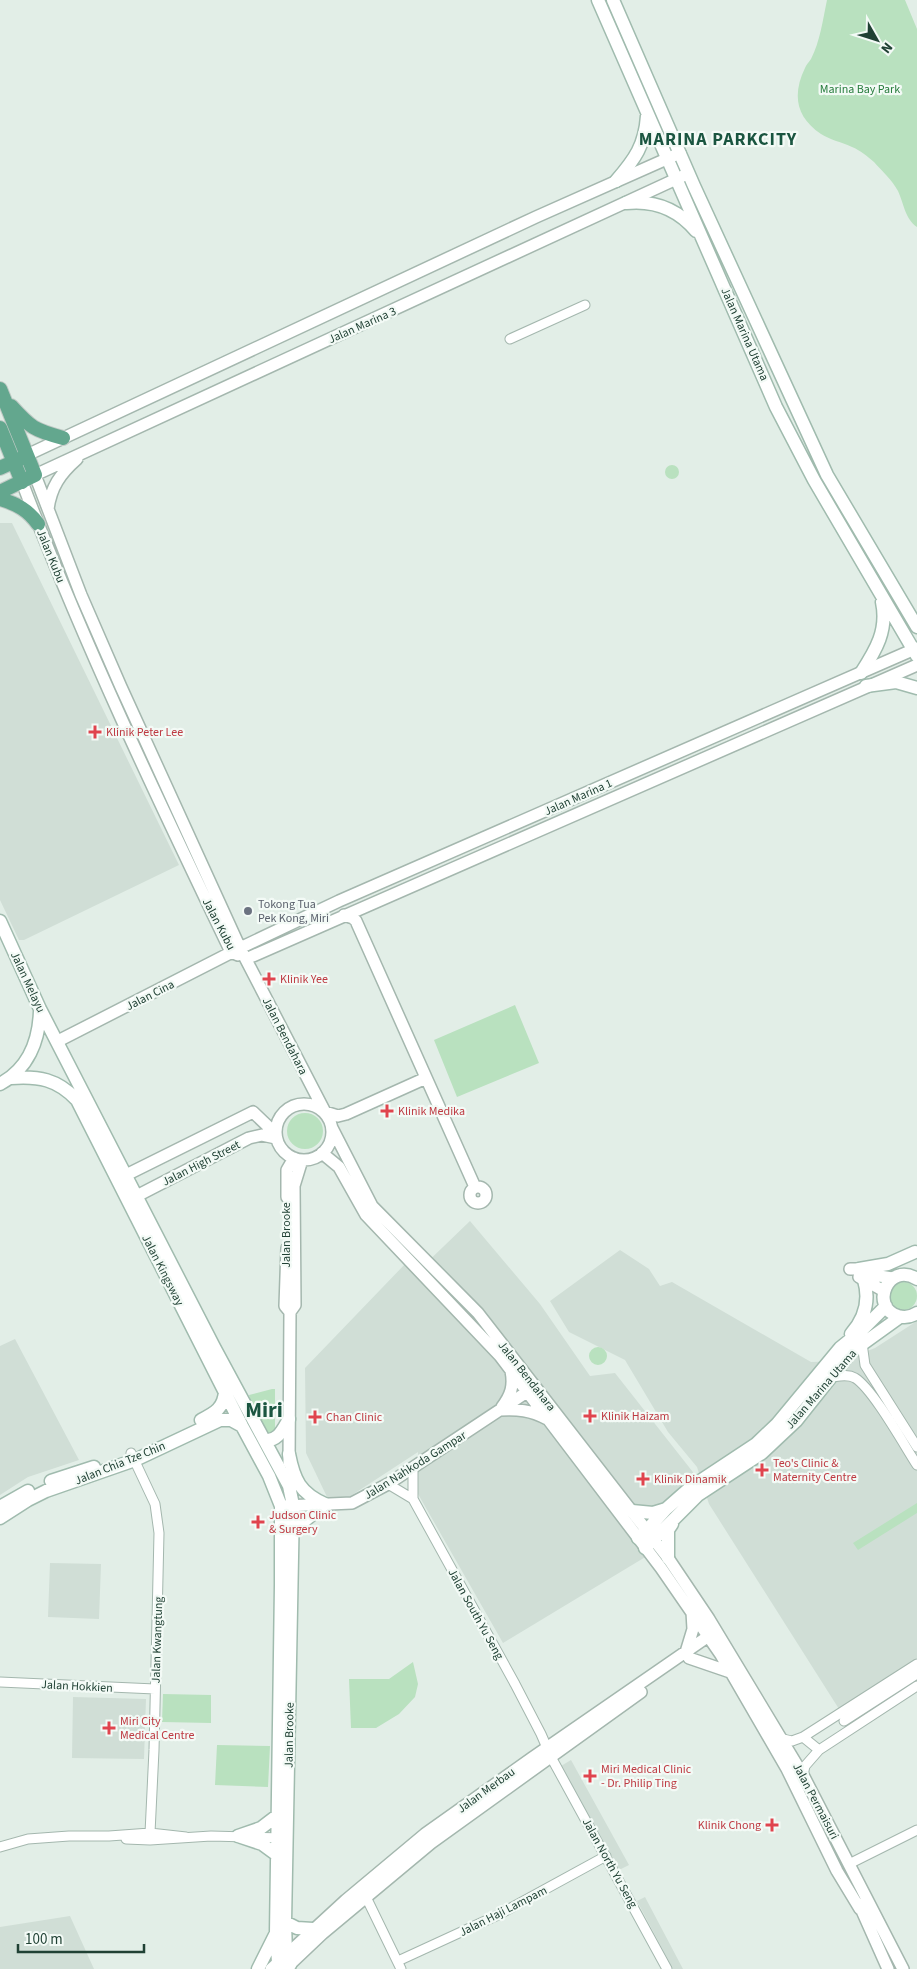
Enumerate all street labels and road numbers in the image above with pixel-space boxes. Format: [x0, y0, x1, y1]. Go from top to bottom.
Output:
street label: Jalan Marina Utama [716, 285, 773, 384]
street label: Jalan Marina 3 [326, 303, 399, 348]
street label: Jalan Kubu [32, 527, 69, 585]
street label: Jalan Marina 1 [542, 775, 615, 820]
street label: Jalan Kubu [198, 895, 239, 953]
street label: Jalan Melayu [6, 949, 49, 1016]
street label: Jalan Cina [123, 976, 177, 1015]
street label: Jalan Bendahara [258, 995, 311, 1078]
street label: Jalan High Street [159, 1136, 243, 1190]
street label: Jalan Brooke [278, 1202, 295, 1268]
street label: Jalan Kingsway [137, 1232, 188, 1309]
street label: Jalan Bendahara [494, 1338, 559, 1415]
street label: Jalan Marina Utama [782, 1346, 861, 1433]
street label: Jalan Nahkoda Gampar [361, 1427, 470, 1504]
street label: Jalan Chia Tze Chin [72, 1438, 168, 1489]
street label: Jalan South Yu Seng [444, 1566, 508, 1663]
street label: Jalan Kwangtung [147, 1596, 168, 1684]
street label: Jalan Hokkien [41, 1676, 113, 1697]
street label: Jalan Brooke [280, 1702, 299, 1768]
street label: Jalan Permaisuri [788, 1760, 843, 1842]
street label: Jalan Merbau [454, 1764, 519, 1817]
street label: Jalan North Yu Seng [578, 1815, 641, 1911]
street label: Jalan Haji Lampam [456, 1882, 550, 1941]

